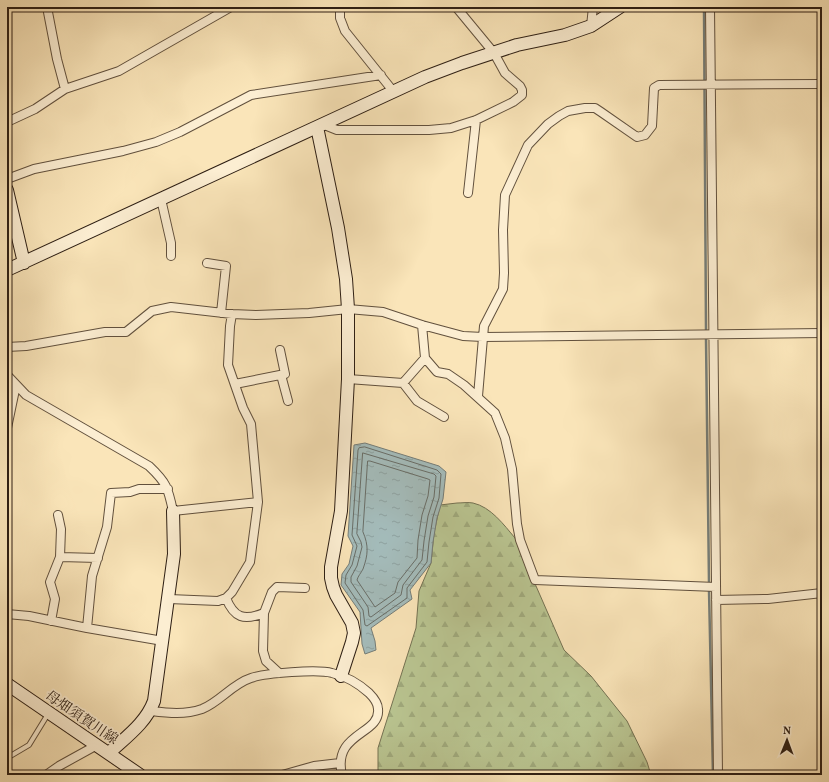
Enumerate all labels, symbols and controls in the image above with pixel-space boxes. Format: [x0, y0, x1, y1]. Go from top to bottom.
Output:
street label: 母畑須賀川線 [41, 687, 121, 750]
north arrow [767, 720, 807, 760]
text: N [783, 724, 791, 739]

